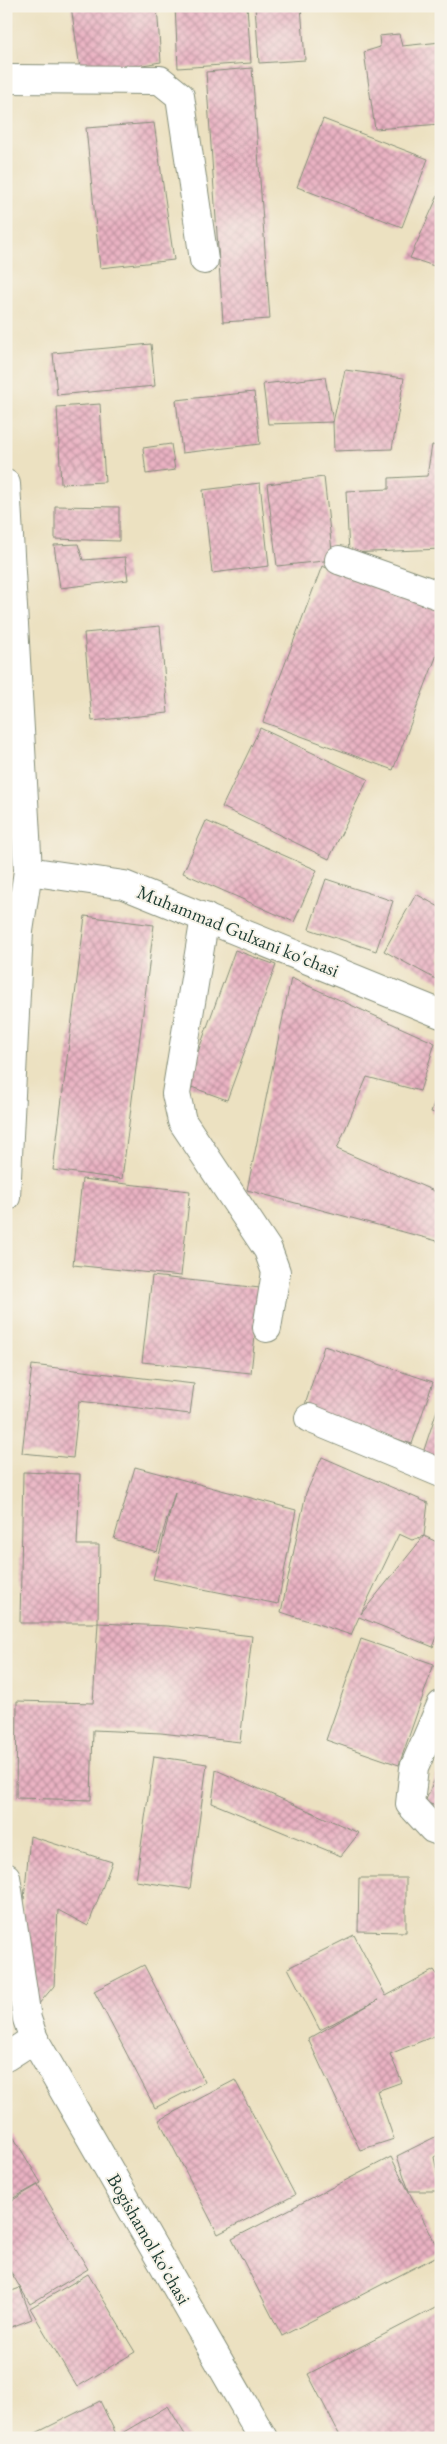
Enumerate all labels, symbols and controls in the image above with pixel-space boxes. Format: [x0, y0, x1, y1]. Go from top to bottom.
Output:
street label: Muhammad Gulxani ko'chasi [133, 879, 343, 983]
street label: Bogishamol ko'chasi [101, 2169, 197, 2309]

